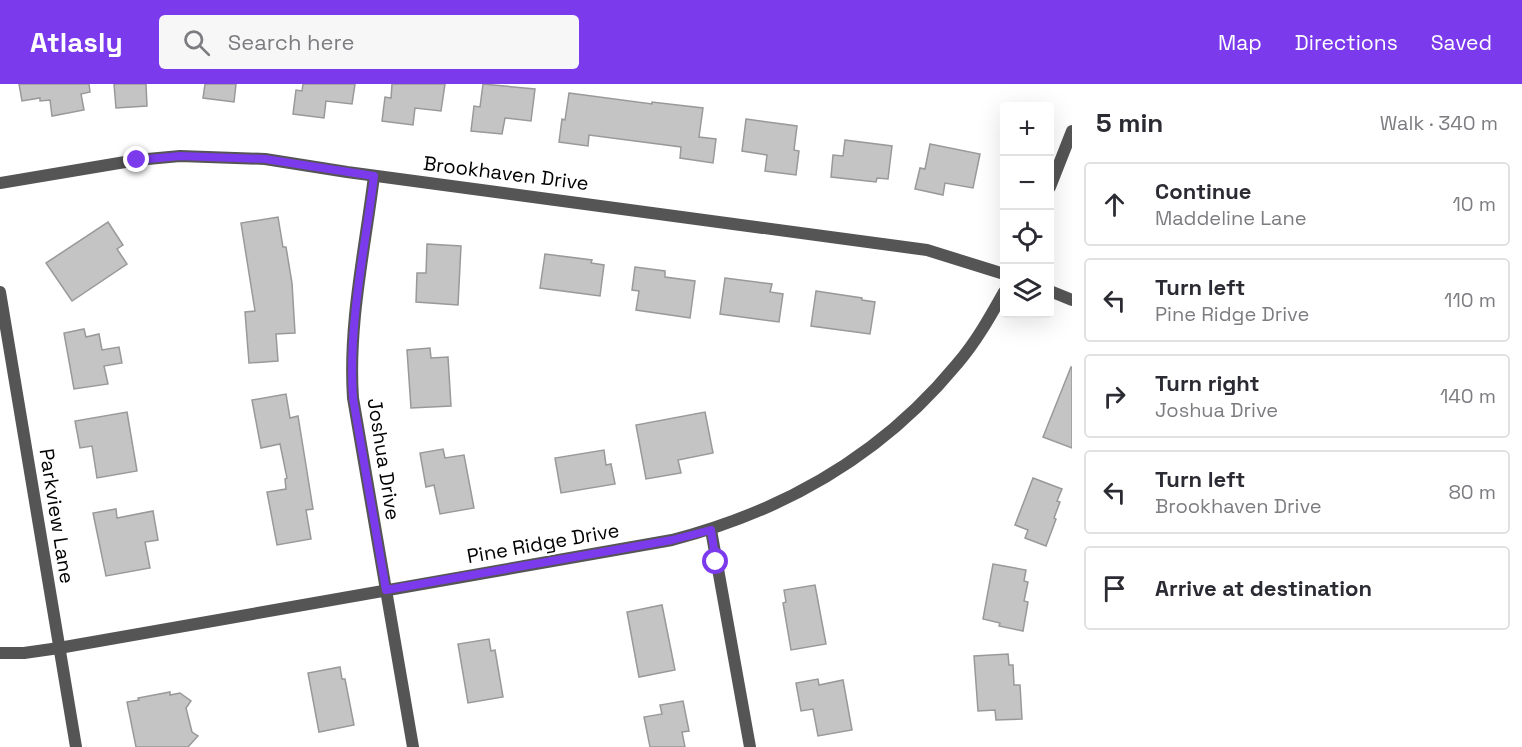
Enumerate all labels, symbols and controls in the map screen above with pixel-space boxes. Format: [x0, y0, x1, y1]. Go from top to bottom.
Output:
search box [159, 15, 579, 69]
text: Atlasly [30, 24, 123, 60]
icon: search [180, 26, 213, 59]
text: Search here [228, 28, 354, 56]
text: Map [1218, 29, 1262, 56]
text: Directions [1295, 29, 1398, 56]
text: Saved [1431, 29, 1492, 56]
map controls [1000, 102, 1054, 318]
button: + [1000, 102, 1054, 156]
text: 5 min [1096, 106, 1163, 140]
text: Walk · 340 m [1380, 110, 1498, 136]
route end [123, 146, 149, 172]
street label: Brookhaven Drive [422, 150, 590, 196]
button: − [1000, 156, 1054, 210]
text: Continue [1155, 177, 1251, 205]
icon: ahead [1098, 188, 1131, 221]
text: 10 m [1452, 191, 1496, 217]
text: Maddeline Lane [1155, 205, 1307, 231]
button: locate [1000, 210, 1054, 264]
button: layers [1000, 264, 1054, 318]
text: Turn left [1155, 273, 1245, 301]
icon: left [1098, 284, 1131, 317]
text: 110 m [1444, 287, 1496, 313]
text: Pine Ridge Drive [1155, 301, 1309, 327]
text: Turn right [1155, 369, 1260, 397]
icon: right [1098, 380, 1131, 413]
text: 140 m [1440, 383, 1496, 409]
street label: Joshua Drive [362, 396, 406, 522]
text: Joshua Drive [1155, 397, 1278, 423]
street label: Parkview Lane [33, 447, 81, 585]
text: Turn left [1155, 465, 1245, 493]
icon: left [1098, 476, 1131, 509]
text: 80 m [1448, 479, 1496, 505]
text: Brookhaven Drive [1155, 493, 1322, 519]
street label: Pine Ridge Drive [465, 517, 621, 569]
route start [702, 548, 728, 574]
icon: arrive [1098, 572, 1131, 605]
text: Arrive at destination [1155, 574, 1372, 602]

